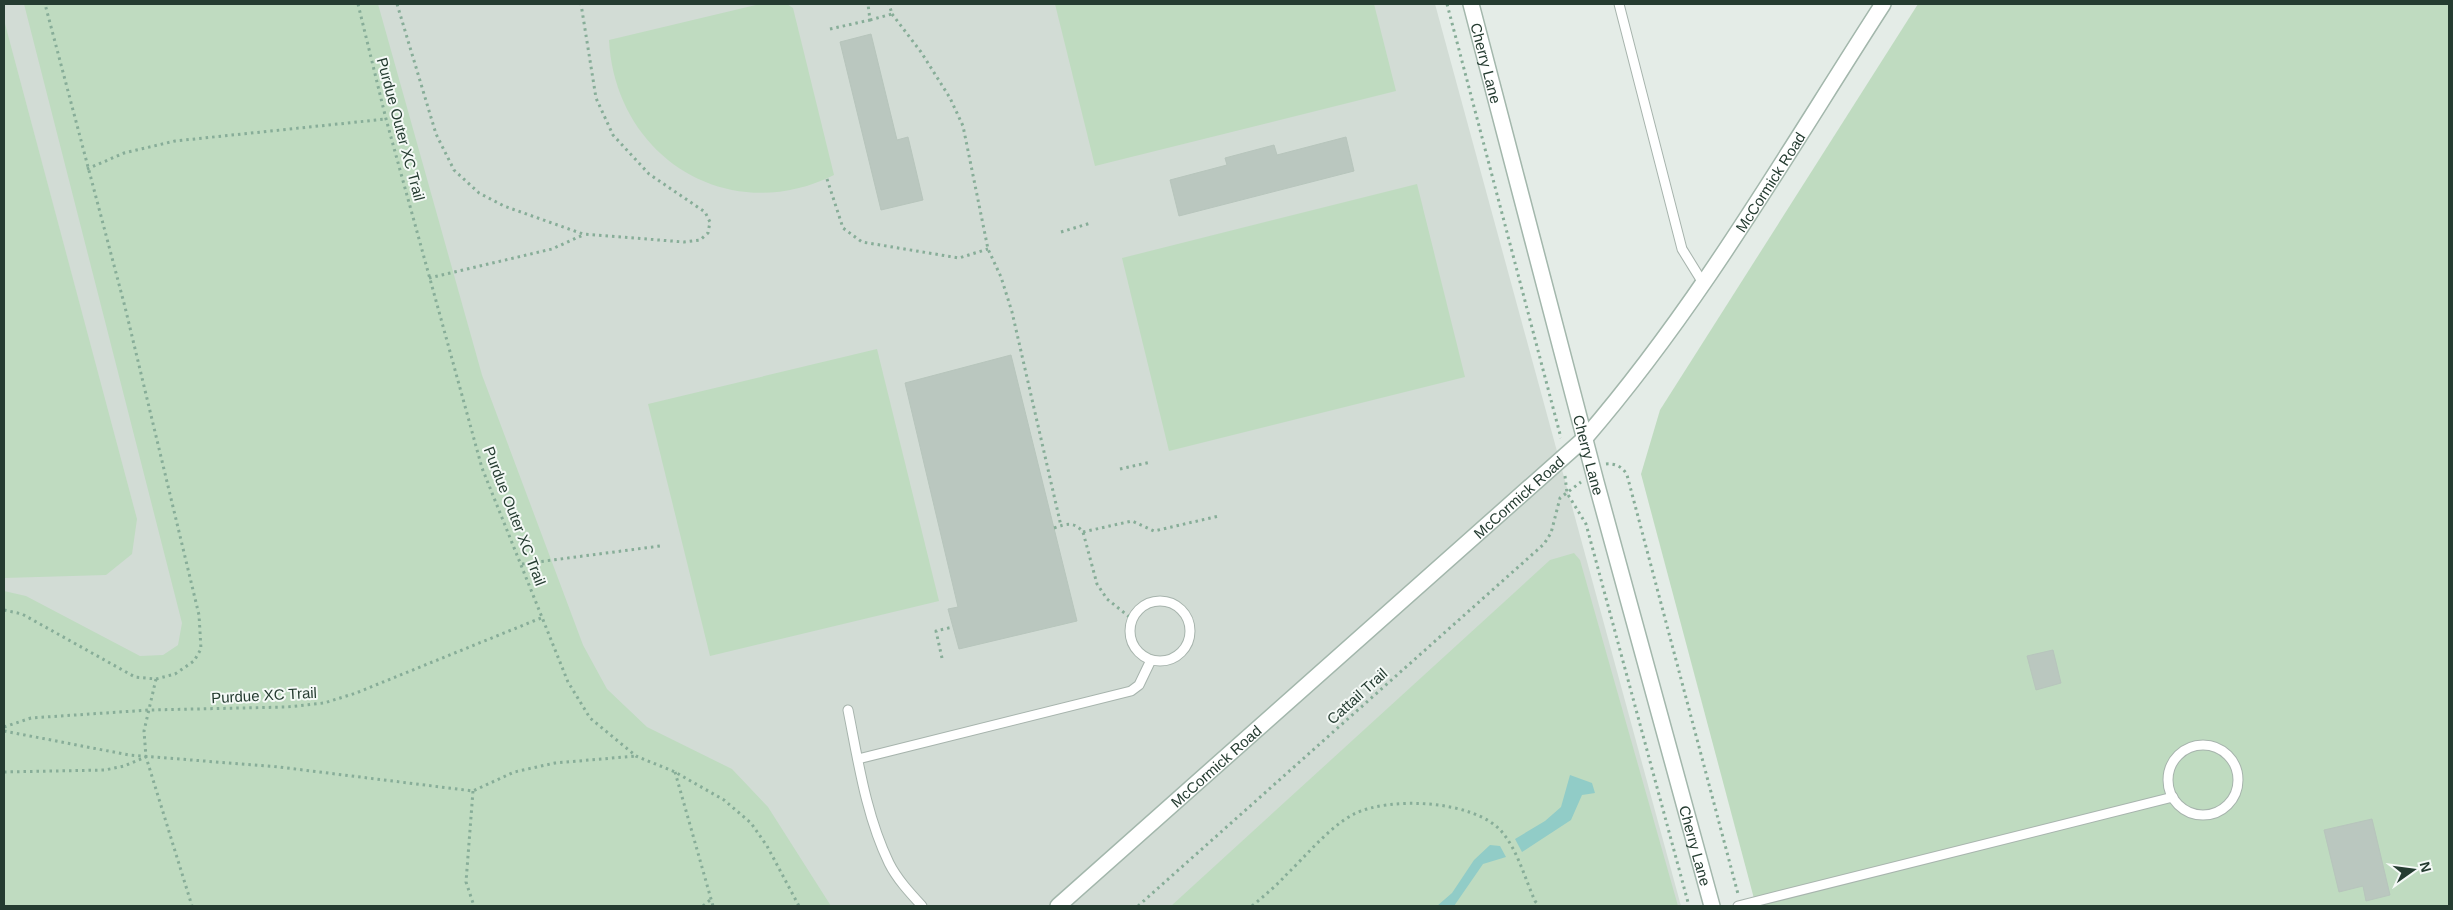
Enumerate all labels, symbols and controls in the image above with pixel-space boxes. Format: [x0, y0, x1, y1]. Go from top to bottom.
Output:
street label: Cherry Lane [1468, 21, 1505, 105]
street label: Purdue Outer XC Trail [374, 56, 428, 202]
street label: McCormick Road [1732, 129, 1808, 235]
street label: Cherry Lane [1570, 413, 1608, 497]
street label: Purdue Outer XC Trail [481, 444, 549, 588]
street label: McCormick Road [1470, 452, 1567, 542]
street label: Cattail Trail [1323, 665, 1391, 727]
street label: Purdue XC Trail [211, 684, 317, 706]
street label: McCormick Road [1167, 721, 1264, 810]
street label: Cherry Lane [1676, 803, 1715, 888]
north arrow [2388, 845, 2438, 895]
text: N [2417, 860, 2435, 874]

